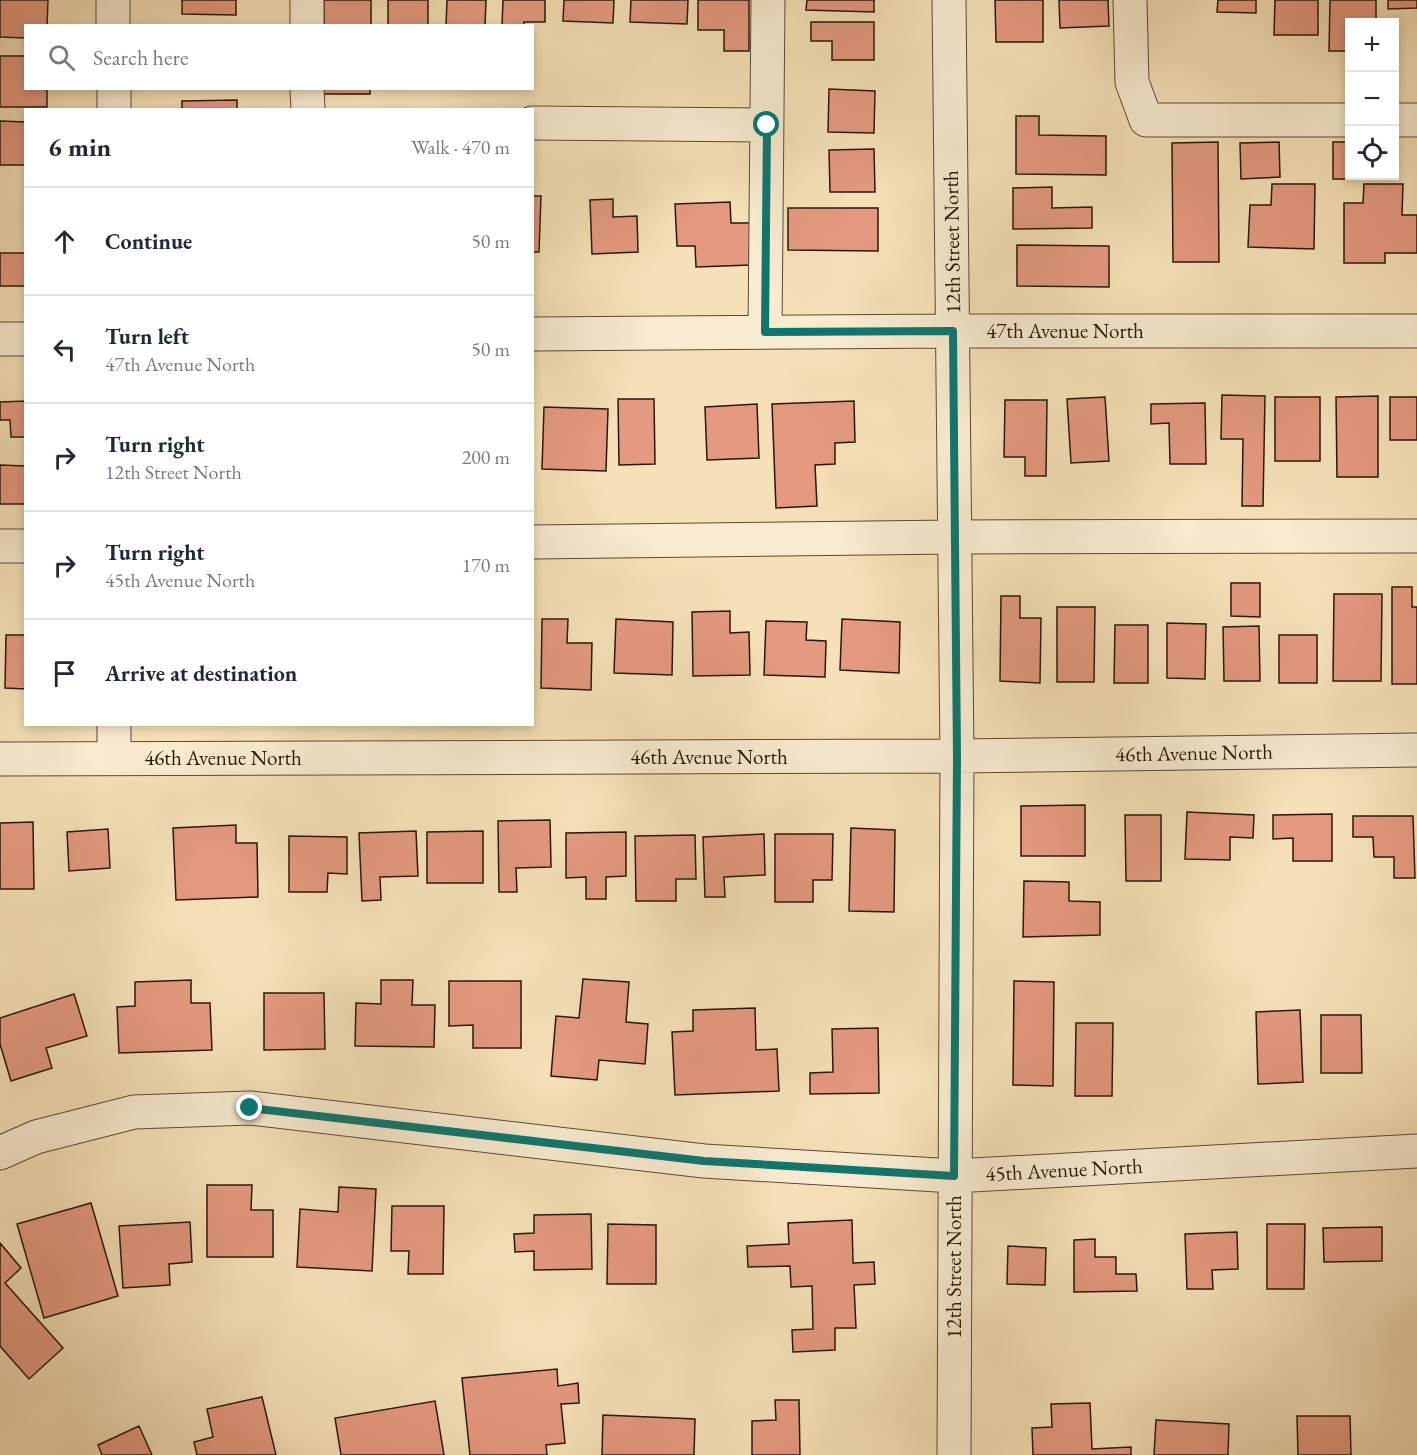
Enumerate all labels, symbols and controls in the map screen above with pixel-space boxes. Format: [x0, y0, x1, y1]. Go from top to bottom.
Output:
map controls [1345, 18, 1399, 180]
button: + [1345, 18, 1399, 72]
search box [24, 24, 534, 90]
icon: search [45, 41, 78, 74]
text: Search here [93, 43, 188, 72]
button: − [1345, 72, 1399, 126]
route start [753, 111, 779, 137]
button: locate [1345, 126, 1399, 180]
text: 6 min [48, 130, 111, 164]
text: Walk · 470 m [411, 134, 510, 160]
street label: 12th Street North [937, 170, 966, 314]
icon: ahead [48, 225, 81, 258]
text: Continue [105, 227, 192, 256]
text: 50 m [471, 228, 510, 254]
street label: 47th Avenue North [986, 317, 1144, 344]
text: Turn left [105, 322, 189, 351]
icon: left [48, 333, 81, 366]
text: 50 m [471, 336, 510, 362]
text: 47th Avenue North [105, 351, 255, 377]
text: Turn right [105, 430, 204, 459]
icon: right [48, 441, 81, 474]
text: 200 m [462, 444, 510, 470]
text: 12th Street North [105, 459, 242, 485]
text: Turn right [105, 538, 204, 567]
icon: right [48, 549, 81, 582]
text: 170 m [462, 552, 510, 578]
text: 45th Avenue North [105, 567, 255, 593]
icon: arrive [48, 657, 81, 690]
text: Arrive at destination [105, 659, 297, 688]
street label: 46th Avenue North [1115, 738, 1273, 767]
street label: 46th Avenue North [630, 743, 788, 770]
street label: 46th Avenue North [144, 744, 302, 771]
route end [236, 1094, 262, 1120]
street label: 45th Avenue North [985, 1152, 1144, 1187]
street label: 12th Street North [940, 1195, 967, 1339]

